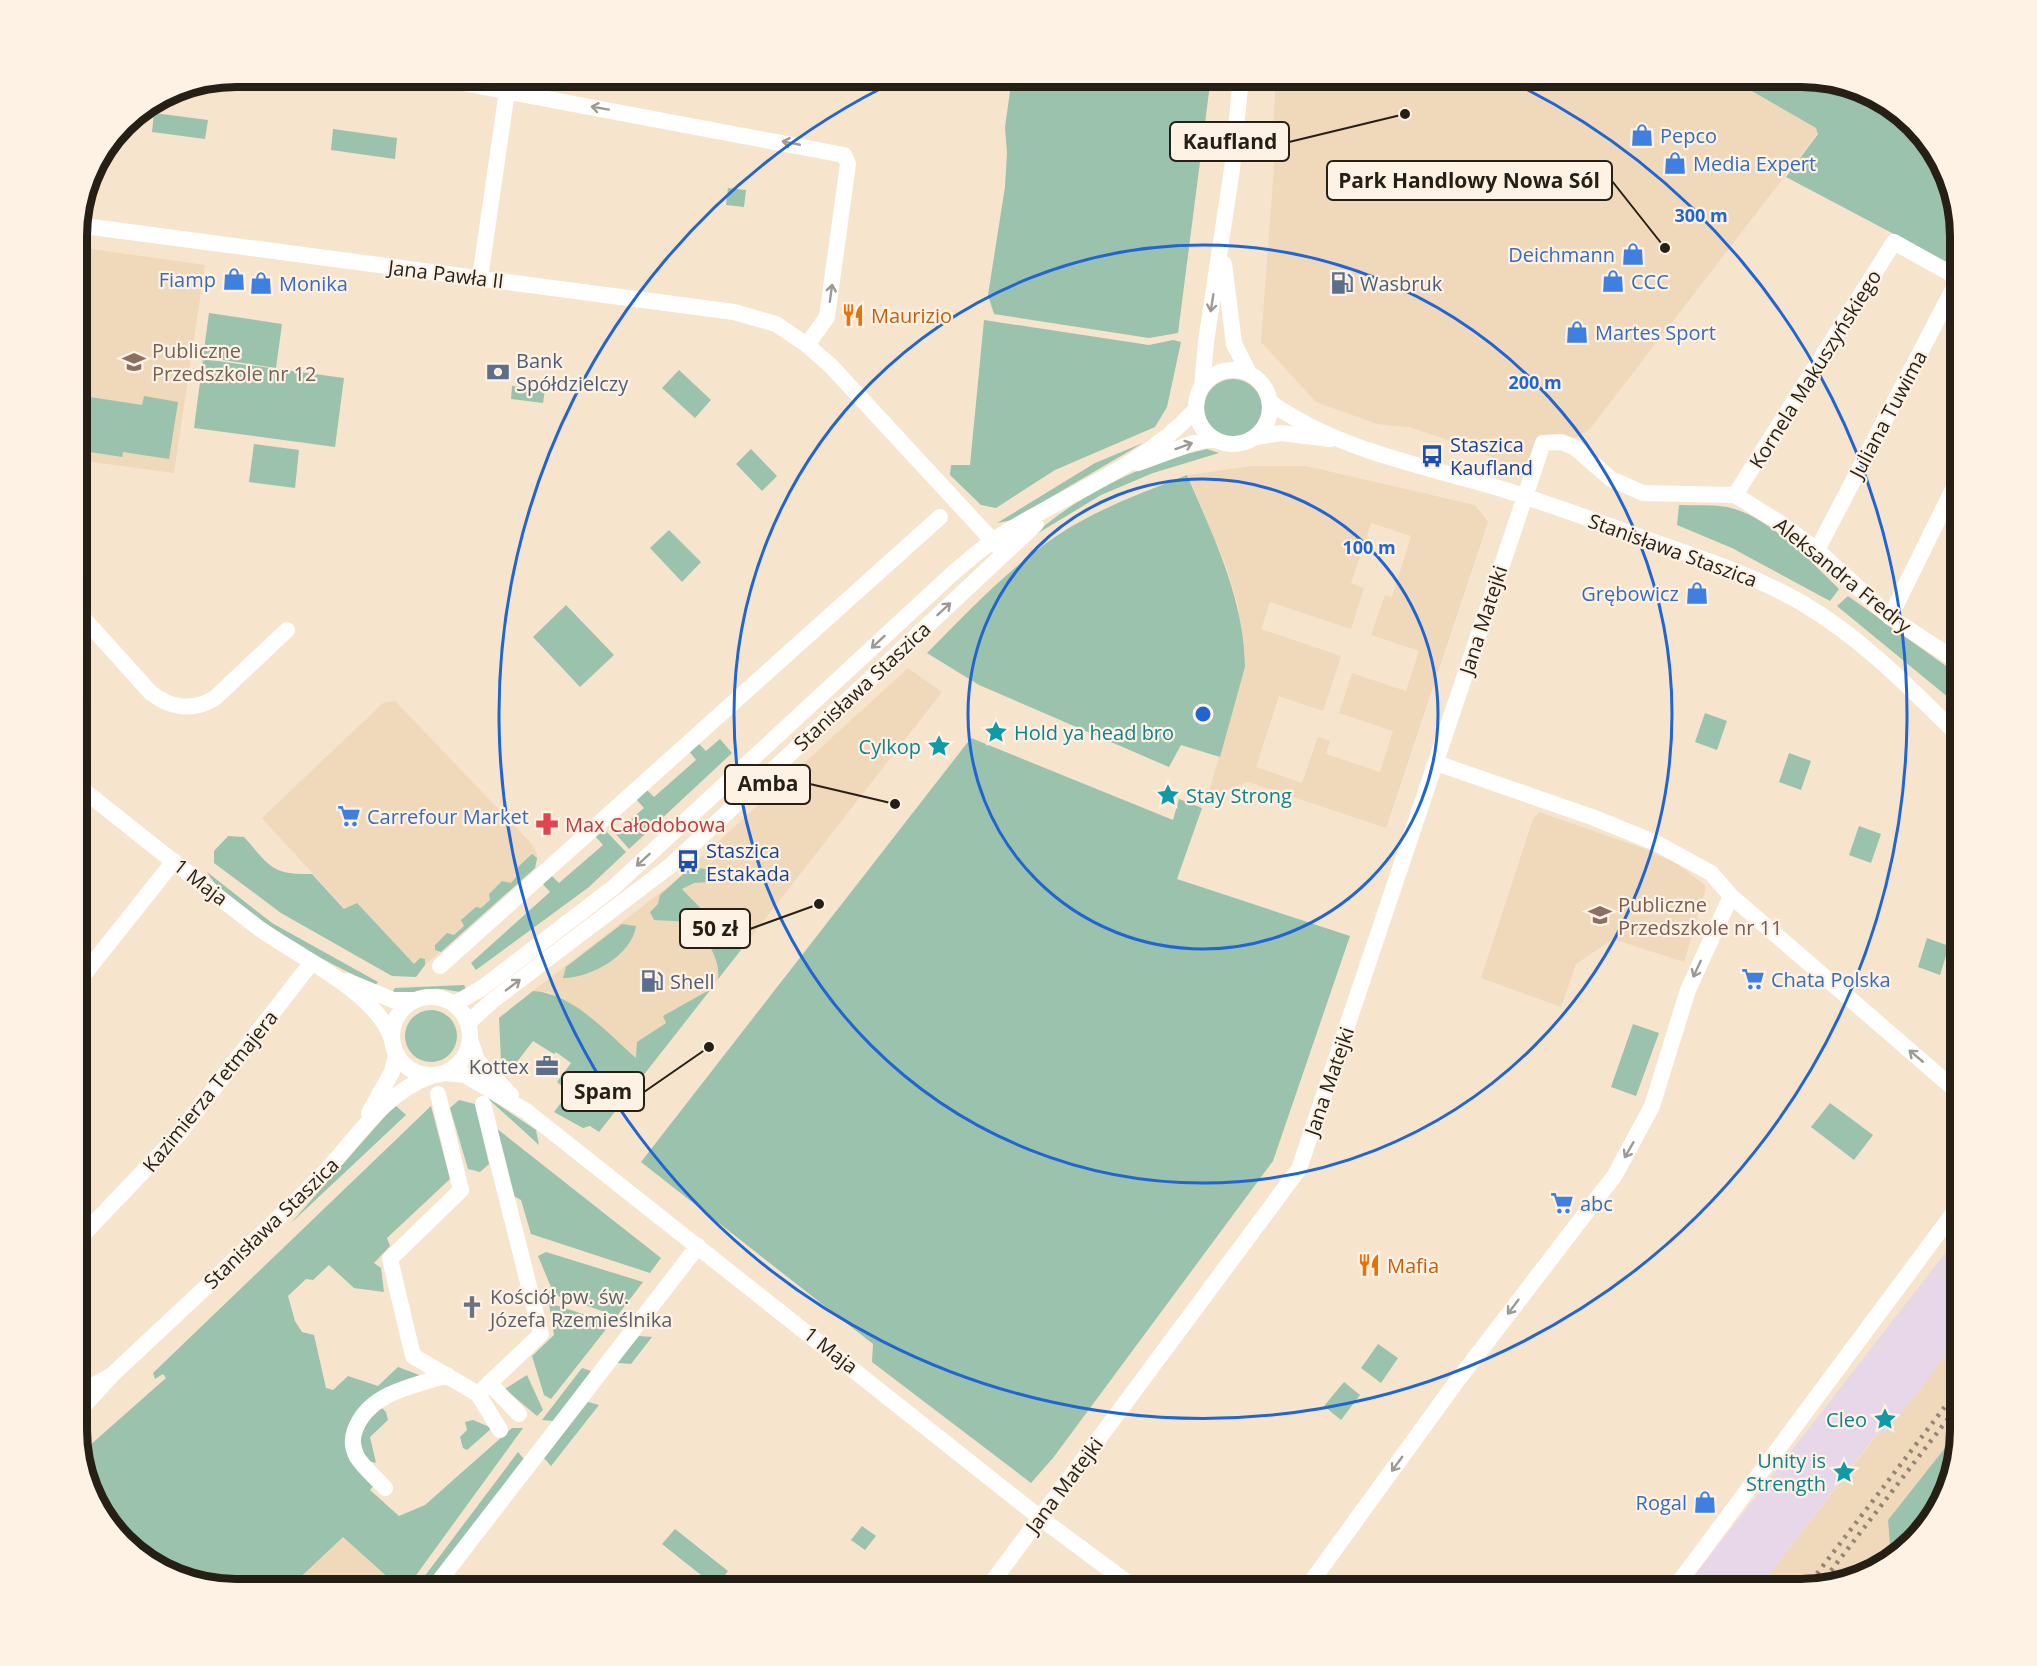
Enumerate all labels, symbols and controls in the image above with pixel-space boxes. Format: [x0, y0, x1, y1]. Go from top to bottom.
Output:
one-way arrow [590, 102, 610, 113]
callout: Kaufland [1170, 122, 1289, 161]
shop icon: Pepco [1629, 122, 1655, 148]
place label: Pepco [1660, 122, 1717, 149]
text: Kaufland [1183, 127, 1277, 155]
one-way arrow [782, 137, 802, 148]
shop icon: Media Expert [1662, 150, 1688, 176]
place label: Media Expert [1693, 150, 1816, 177]
callout: Park Handlowy Nowa Sól [1327, 161, 1612, 200]
text: Park Handlowy Nowa Sól [1338, 166, 1600, 194]
text: 300 m [1674, 203, 1728, 227]
place label: Deichmann [1508, 241, 1615, 268]
shop icon: Deichmann [1620, 241, 1646, 267]
street label: Jana Pawła II [385, 253, 505, 294]
street label: Kornela Makuszyńskiego [1743, 264, 1887, 474]
place label: Fiamp [159, 266, 216, 293]
shop icon: Fiamp [221, 266, 247, 292]
shop icon: CCC [1600, 268, 1626, 294]
place label: CCC [1631, 268, 1669, 295]
shop icon: Monika [248, 270, 274, 296]
place label: Monika [279, 270, 348, 297]
fuel station icon: Wasbruk [1329, 270, 1355, 296]
place label: Wasbruk [1360, 270, 1443, 297]
one-way arrow [825, 284, 836, 304]
one-way arrow [1207, 293, 1218, 313]
restaurant icon: Maurizio [840, 302, 866, 328]
place label: Maurizio [871, 302, 952, 329]
shop icon: Martes Sport [1564, 319, 1590, 345]
place label: Martes Sport [1595, 319, 1716, 346]
place label: Publiczne Przedszkole nr 12 [152, 337, 316, 387]
street label: Juliana Tuwima [1842, 345, 1933, 484]
place label: Bank Spółdzielczy [516, 347, 629, 397]
school or university icon: Publiczne Przedszkole nr 12 [121, 349, 147, 375]
bank icon: Bank Spółdzielczy [485, 359, 511, 385]
text: 200 m [1508, 370, 1562, 394]
place label: Staszica Kaufland [1450, 431, 1533, 481]
one-way arrow [1175, 439, 1193, 450]
bus stop icon: Staszica Kaufland [1419, 443, 1445, 469]
street label: Stanisława Staszica [1585, 507, 1761, 593]
street label: Aleksandra Fredry [1769, 511, 1918, 639]
text: 100 m [1342, 535, 1396, 559]
street label: Jana Matejki [1452, 562, 1513, 680]
place label: Grębowicz [1581, 580, 1679, 607]
shop icon: Grębowicz [1684, 580, 1710, 606]
one-way arrow [936, 602, 951, 616]
street label: Stanisława Staszica [788, 615, 936, 757]
one-way arrow [871, 635, 886, 649]
centre of rings [1193, 704, 1213, 724]
place icon: Hold ya head bro [983, 719, 1009, 745]
place label: Hold ya head bro [1014, 719, 1174, 746]
place label: Cylkop [859, 733, 921, 760]
place icon: Cylkop [926, 733, 952, 759]
callout: Amba [725, 765, 810, 804]
text: Amba [737, 769, 799, 797]
place icon: Stay Strong [1155, 782, 1181, 808]
place label: Stay Strong [1186, 782, 1292, 809]
supermarket icon: Carrefour Market [336, 803, 362, 829]
place label: Carrefour Market [367, 803, 529, 830]
pharmacy icon: Max Całodobowa [534, 811, 560, 837]
place label: Max Całodobowa [565, 811, 726, 838]
place label: Staszica Estakada [706, 837, 790, 887]
bus stop icon: Staszica Estakada [675, 848, 701, 874]
street label: 1 Maja [168, 852, 234, 912]
one-way arrow [636, 853, 651, 867]
place label: Publiczne Przedszkole nr 11 [1618, 891, 1782, 941]
school or university icon: Publiczne Przedszkole nr 11 [1587, 902, 1613, 928]
callout: 50 zł [680, 909, 750, 948]
text: 50 zł [692, 914, 739, 942]
one-way arrow [1691, 959, 1703, 977]
supermarket icon: Chata Polska [1740, 966, 1766, 992]
place label: Chata Polska [1771, 966, 1891, 993]
fuel station icon: Shell [639, 968, 665, 994]
place label: Shell [670, 968, 715, 995]
one-way arrow [504, 979, 520, 991]
street label: Kazimierza Tetmajera [136, 1004, 284, 1178]
street label: Jana Matejki [1297, 1023, 1360, 1141]
one-way arrow [1909, 1049, 1924, 1063]
place label: Kottex [469, 1053, 530, 1080]
office icon: Kottex [534, 1053, 560, 1079]
callout: Spam [562, 1072, 644, 1111]
text: Spam [574, 1077, 632, 1105]
one-way arrow [1623, 1141, 1634, 1159]
street label: Stanisława Staszica [198, 1152, 344, 1294]
supermarket icon: abc [1549, 1190, 1575, 1216]
place label: abc [1580, 1190, 1613, 1217]
restaurant icon: Mafia [1356, 1252, 1382, 1278]
place label: Mafia [1387, 1252, 1439, 1279]
place label: Kościół pw. św. Józefa Rzemieślnika [488, 1283, 672, 1333]
church icon: Kościół pw. św. Józefa Rzemieślnika [459, 1294, 485, 1320]
one-way arrow [1507, 1299, 1520, 1315]
street label: 1 Maja [798, 1320, 864, 1380]
place label: Cleo [1826, 1406, 1867, 1433]
place icon: Cleo [1872, 1406, 1898, 1432]
street label: Jana Matejki [1018, 1432, 1109, 1540]
place label: Unity is Strength [1746, 1447, 1826, 1497]
one-way arrow [1391, 1455, 1403, 1471]
place icon: Unity is Strength [1831, 1459, 1857, 1485]
place label: Rogal [1636, 1489, 1687, 1516]
shop icon: Rogal [1692, 1489, 1718, 1515]

